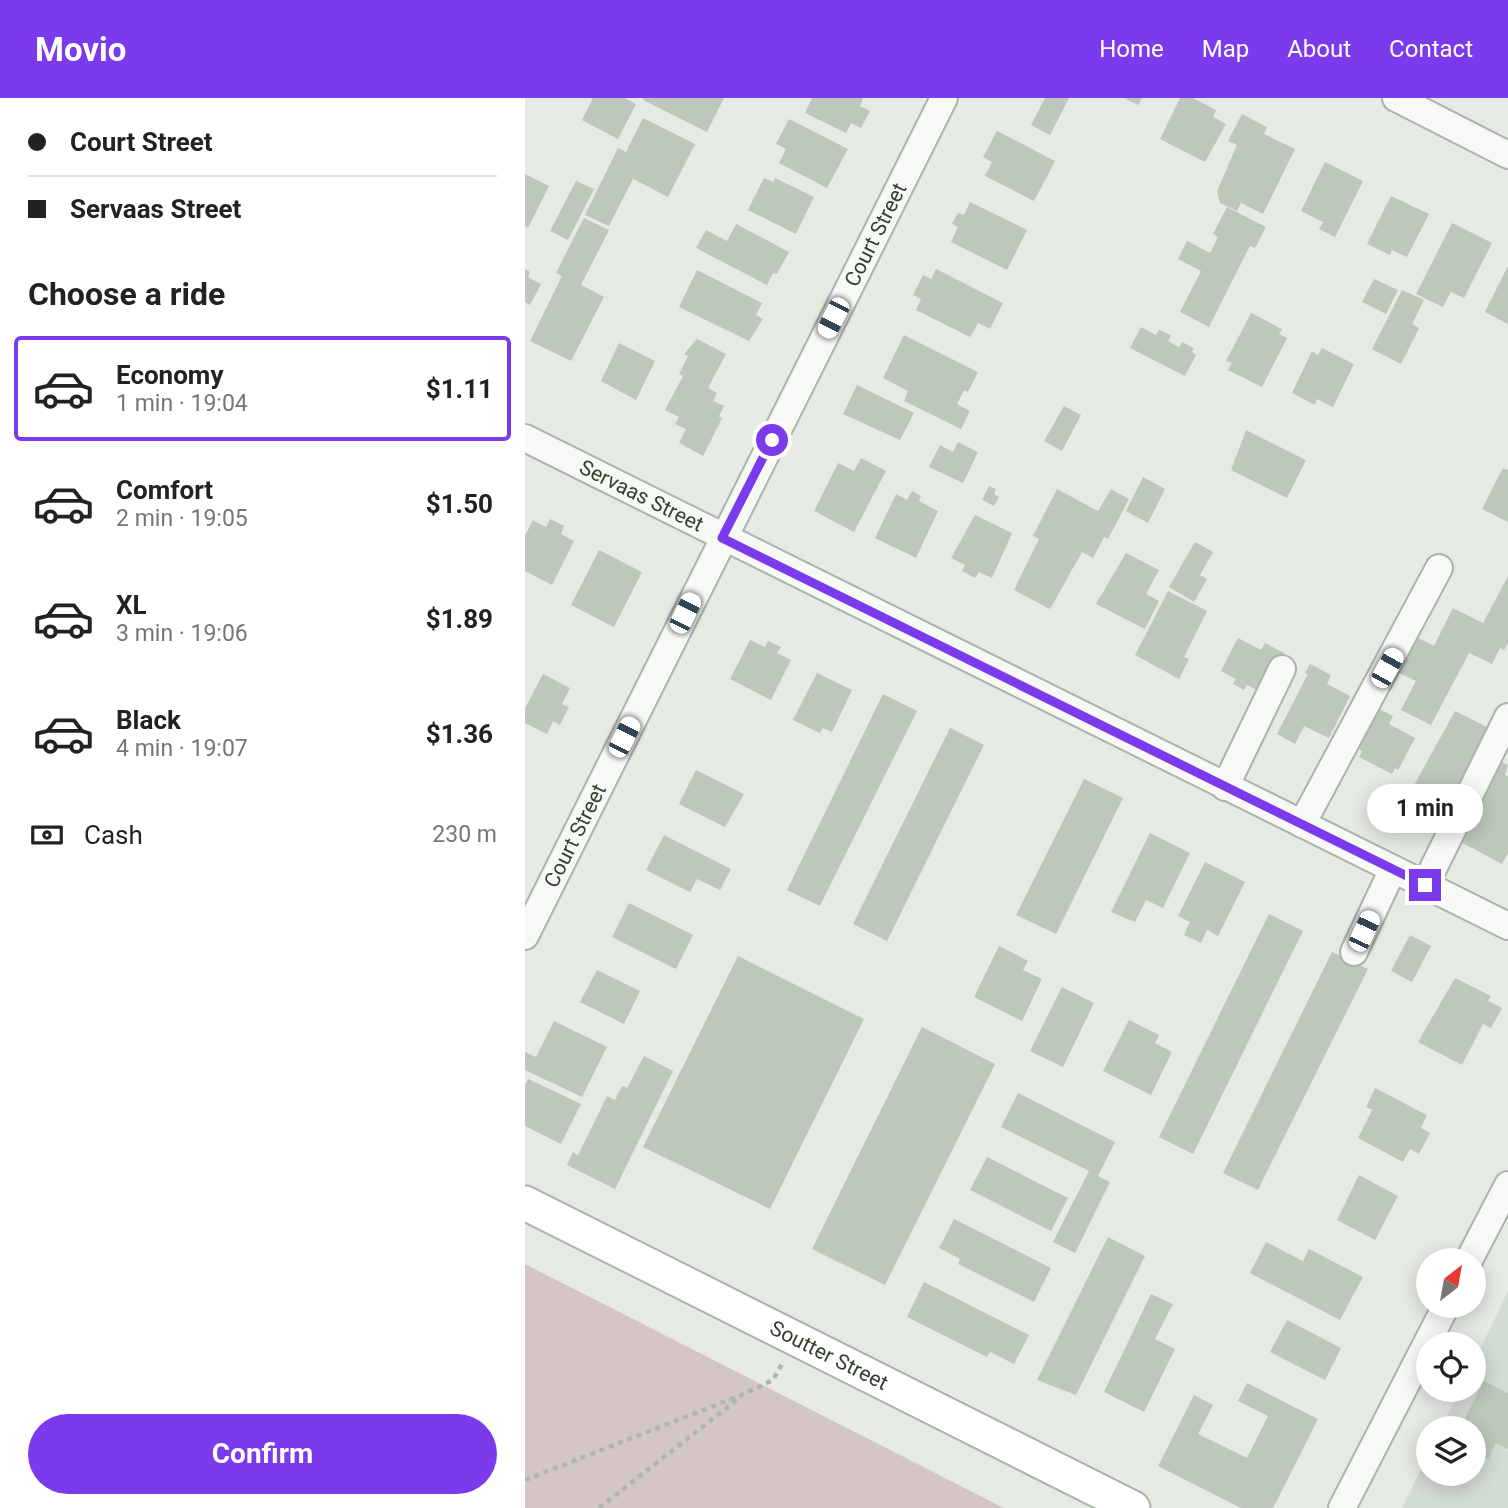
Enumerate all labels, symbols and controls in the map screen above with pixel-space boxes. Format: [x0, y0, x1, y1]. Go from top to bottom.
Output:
text: Movio [35, 30, 126, 69]
text: Home [1099, 35, 1164, 63]
text: Map [1202, 35, 1249, 63]
text: About [1287, 35, 1351, 63]
text: Contact [1389, 35, 1473, 63]
text: Court Street [70, 127, 213, 157]
street label: Court Street [840, 179, 912, 290]
text: Servaas Street [70, 194, 241, 224]
text: Choose a ride [28, 275, 225, 313]
car [815, 295, 852, 341]
icon: car [32, 357, 95, 420]
text: Economy [116, 360, 223, 390]
text: $1.11 [426, 374, 493, 404]
text: 1 min · 19:04 [116, 390, 248, 417]
route start [756, 424, 788, 456]
street label: Servaas Street [576, 455, 707, 537]
icon: car [32, 472, 95, 535]
text: Comfort [116, 475, 213, 505]
text: $1.50 [426, 489, 493, 519]
text: 2 min · 19:05 [116, 505, 248, 532]
icon: car [32, 587, 95, 650]
text: XL [116, 590, 147, 620]
car [667, 590, 704, 636]
text: $1.89 [426, 604, 493, 634]
text: 3 min · 19:06 [116, 620, 248, 647]
car [1368, 645, 1407, 691]
icon: car [32, 702, 95, 765]
text: Black [116, 705, 181, 735]
car [606, 714, 643, 760]
text: $1.36 [426, 719, 493, 749]
text: 4 min · 19:07 [116, 735, 248, 762]
street label: Court Street [539, 780, 611, 891]
callout: 1 min [1367, 784, 1483, 832]
text: 1 min [1396, 795, 1454, 822]
icon: cash [28, 816, 66, 854]
text: Cash [84, 820, 143, 850]
text: 230 m [432, 821, 497, 848]
route end [1409, 869, 1441, 901]
car [1346, 908, 1383, 954]
north arrow [1416, 1248, 1486, 1318]
map controls [1416, 1248, 1486, 1486]
street label: Soutter Street [766, 1316, 892, 1395]
button: locate [1416, 1332, 1486, 1402]
button: Confirm [28, 1414, 497, 1494]
button: layers [1416, 1416, 1486, 1486]

